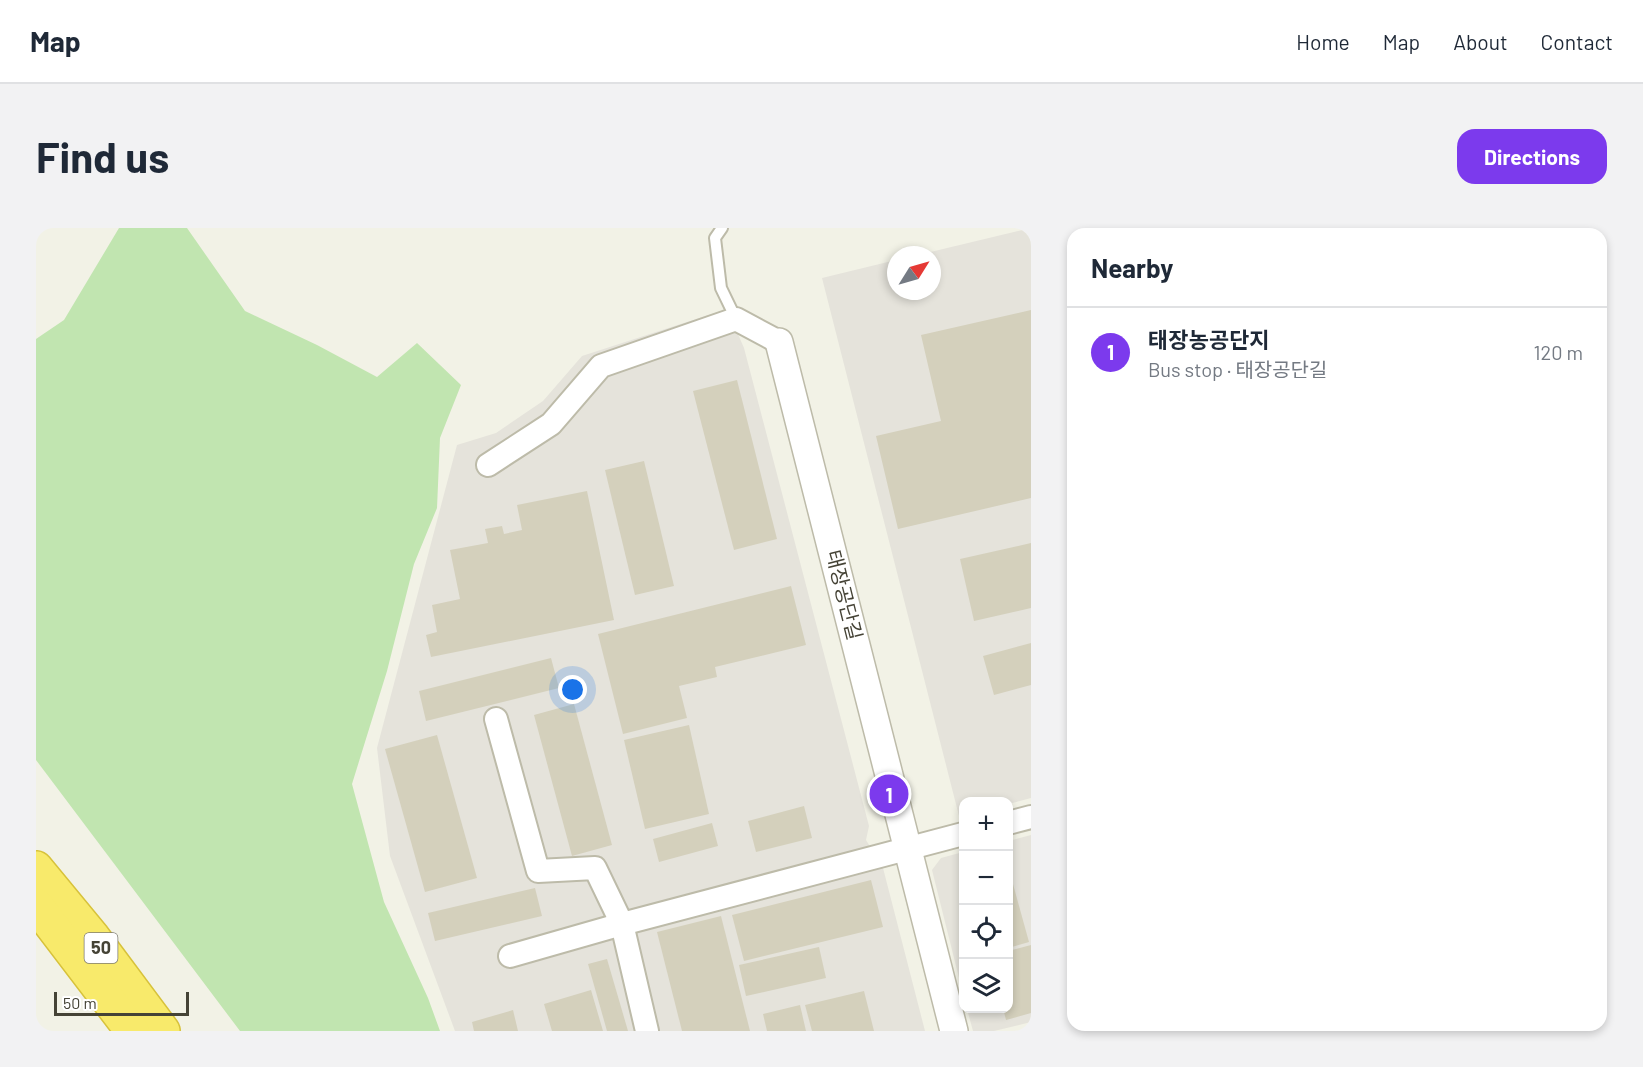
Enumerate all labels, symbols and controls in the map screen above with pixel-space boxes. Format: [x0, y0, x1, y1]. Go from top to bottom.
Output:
text: Map [30, 24, 81, 58]
text: Home [1296, 29, 1350, 54]
text: Map [1383, 29, 1420, 54]
text: About [1453, 29, 1508, 54]
text: Contact [1541, 29, 1613, 54]
button: Directions [1457, 129, 1607, 184]
text: Find us [36, 131, 169, 181]
north arrow [887, 246, 941, 300]
text: Nearby [1091, 252, 1173, 283]
text: 태장농공단지 [1148, 326, 1269, 352]
text: 1 [1107, 340, 1114, 364]
text: 120 m [1533, 340, 1583, 364]
text: Bus stop · 태장공단길 [1148, 357, 1327, 381]
street label: 태장공단길 [822, 547, 868, 642]
your location [558, 675, 587, 704]
pin: 1 [870, 772, 908, 816]
map controls [959, 797, 1013, 1013]
button: + [959, 797, 1013, 851]
button: − [959, 851, 1013, 905]
button: locate [959, 905, 1013, 959]
road number: 50 [84, 933, 118, 963]
button: layers [959, 959, 1013, 1013]
scale bar [54, 989, 189, 1016]
text: 50 m [63, 993, 97, 1012]

